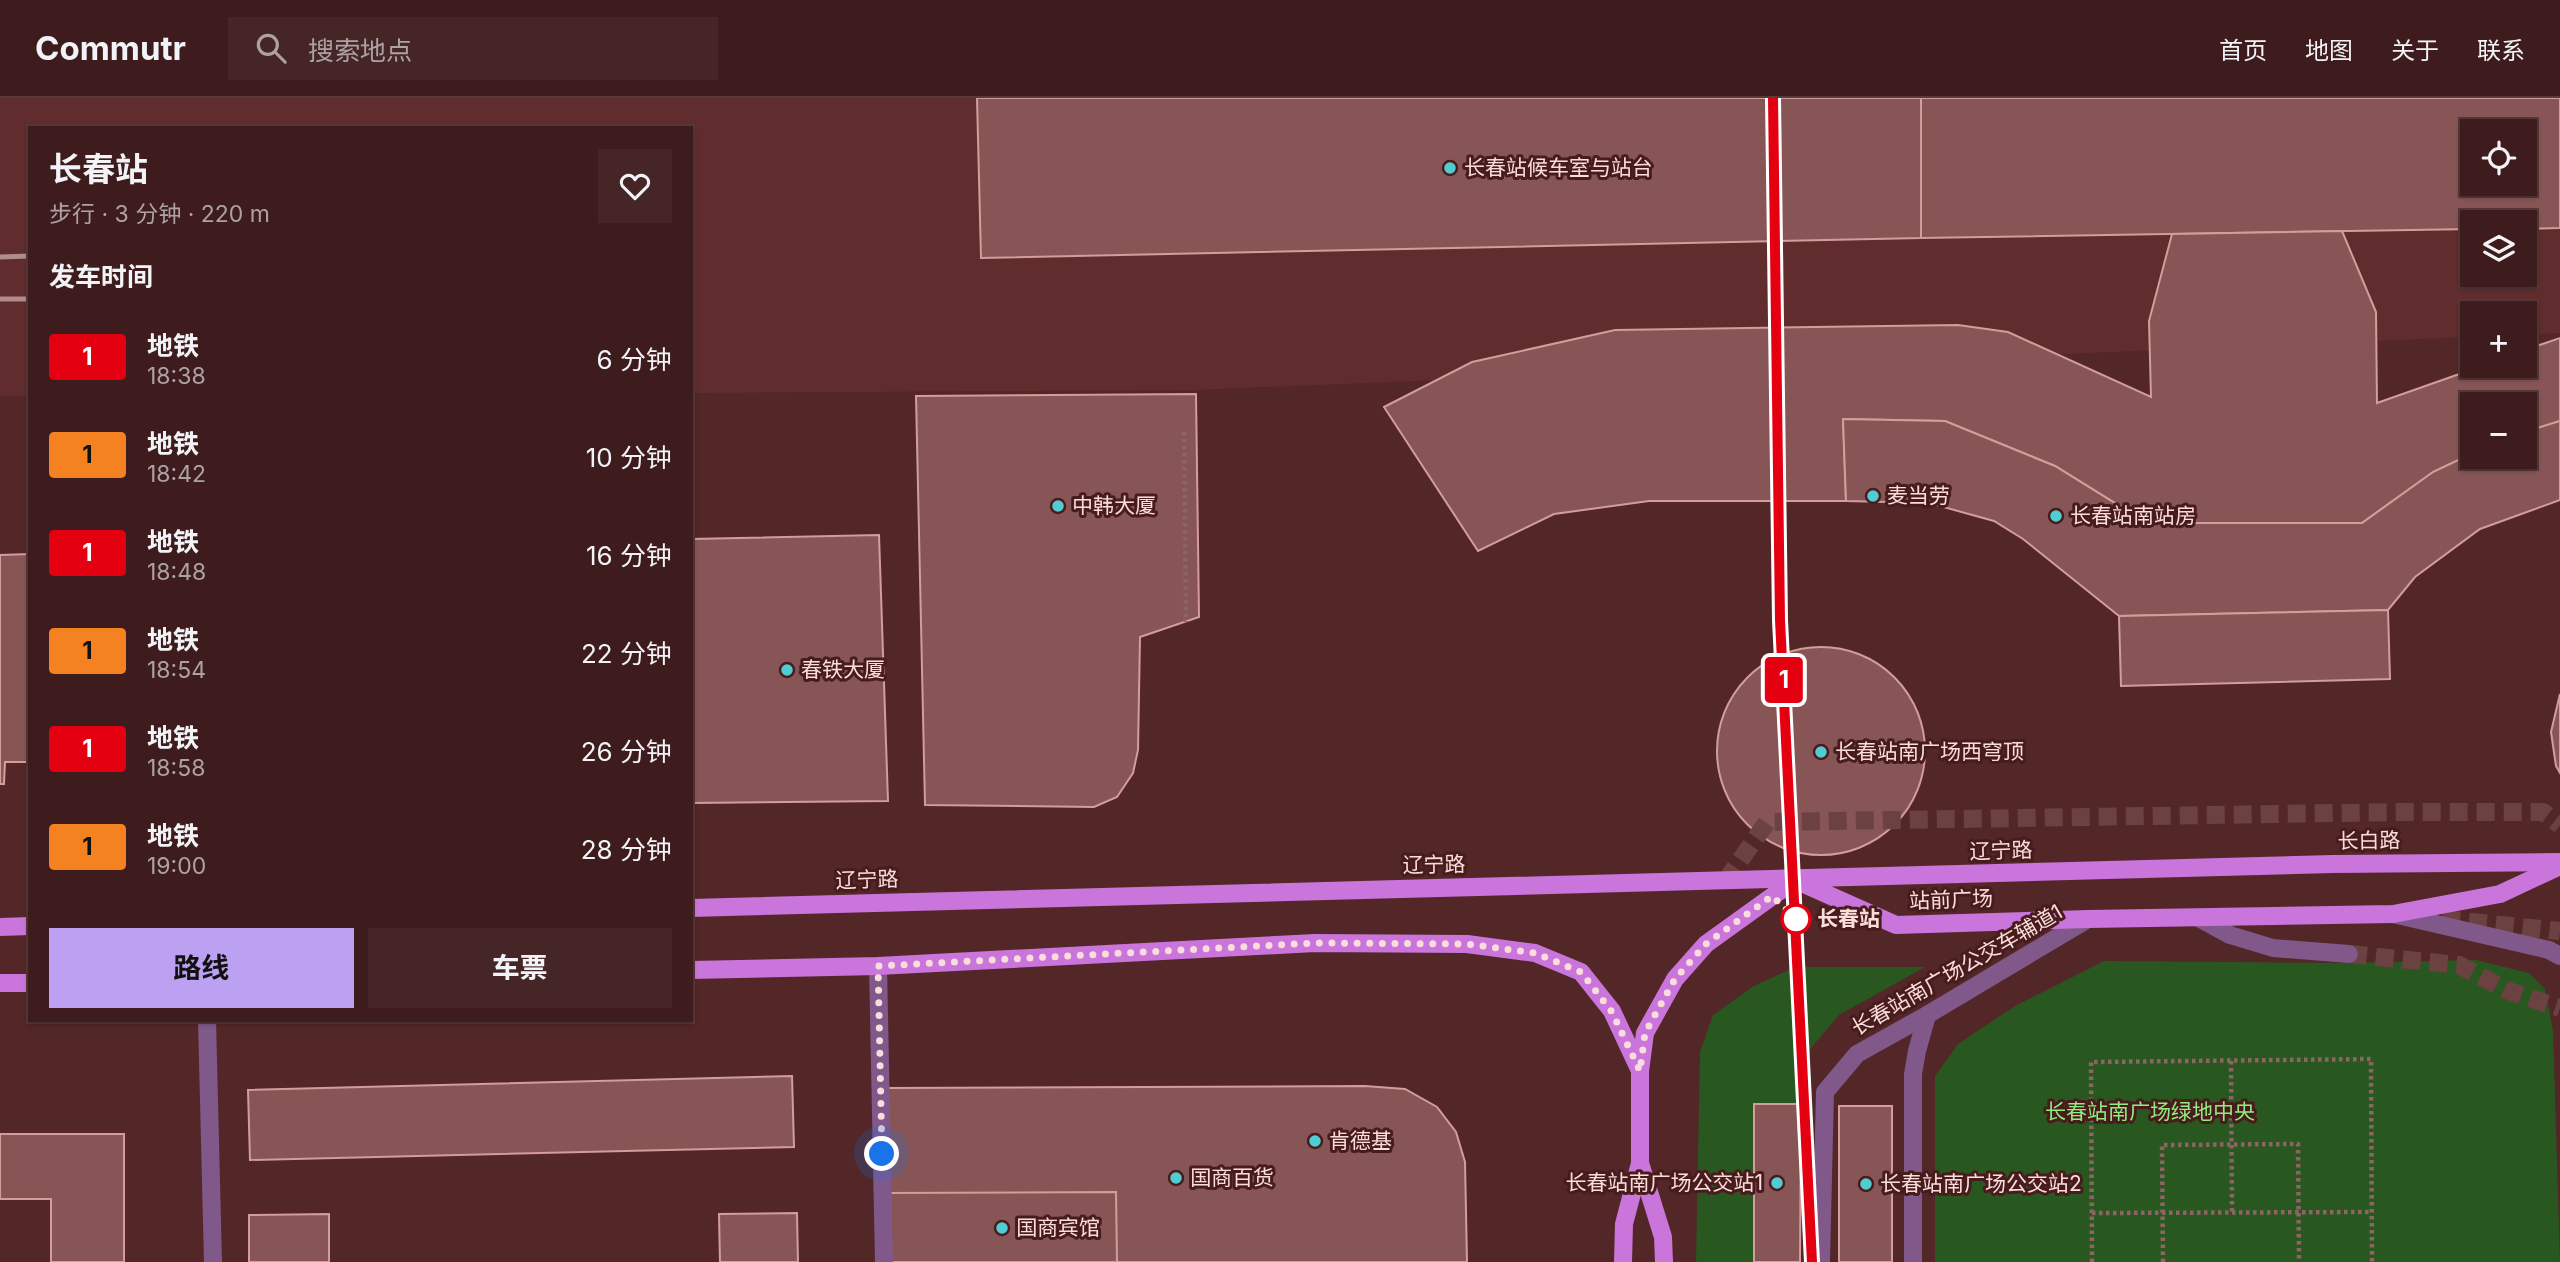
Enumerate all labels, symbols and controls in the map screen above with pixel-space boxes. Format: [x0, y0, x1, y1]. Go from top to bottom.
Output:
search box [228, 17, 718, 80]
text: Commutr [35, 28, 186, 68]
icon: search [252, 29, 290, 67]
text: 搜索地点 [308, 35, 412, 66]
text: 首页 [2219, 36, 2267, 65]
text: 地图 [2305, 36, 2353, 65]
text: 关于 [2391, 36, 2439, 65]
text: 联系 [2477, 36, 2525, 65]
map controls [2460, 119, 2537, 469]
button: locate [2460, 119, 2537, 196]
text: 长春站 [49, 149, 148, 189]
button: heart [598, 149, 672, 223]
place label: 长春站候车室与站台 [1464, 155, 1653, 180]
marker: 长春站候车室与站台 [1442, 160, 1458, 176]
text: 步行 · 3 分钟 · 220 m [49, 200, 270, 228]
button: layers [2460, 210, 2537, 287]
text: 发车时间 [49, 261, 153, 292]
button: + [2460, 301, 2537, 378]
text: 地铁 [147, 330, 199, 361]
text: 1 [82, 342, 93, 371]
text: 6 分钟 [597, 344, 672, 375]
text: 18:38 [147, 362, 206, 390]
button: − [2460, 392, 2537, 469]
text: 地铁 [147, 428, 199, 459]
text: 1 [82, 440, 93, 469]
text: 10 分钟 [586, 442, 672, 473]
text: 18:42 [147, 460, 206, 488]
place label: 麦当劳 [1887, 483, 1950, 508]
marker: 麦当劳 [1865, 488, 1881, 504]
place label: 中韩大厦 [1072, 493, 1156, 518]
marker: 中韩大厦 [1050, 498, 1066, 514]
place label: 长春站南站房 [2070, 503, 2196, 528]
marker: 长春站南站房 [2048, 508, 2064, 524]
text: 地铁 [147, 526, 199, 557]
text: 1 [82, 538, 93, 567]
text: 16 分钟 [586, 540, 672, 571]
text: 18:48 [147, 558, 206, 586]
text: 地铁 [147, 624, 199, 655]
text: 1 [82, 636, 93, 665]
text: 22 分钟 [581, 638, 672, 669]
text: 18:54 [147, 656, 206, 684]
place label: 春铁大厦 [801, 657, 885, 682]
line badge: 1 [1761, 657, 1807, 703]
marker: 春铁大厦 [779, 662, 795, 678]
text: 1 [1779, 665, 1789, 694]
text: 地铁 [147, 722, 199, 753]
text: 1 [82, 734, 93, 763]
text: 26 分钟 [581, 736, 672, 767]
place label: 长春站南广场西穹顶 [1835, 739, 2024, 764]
marker: 长春站南广场西穹顶 [1813, 744, 1829, 760]
text: 18:58 [147, 754, 205, 782]
text: 地铁 [147, 820, 199, 851]
street label: 长白路 [2337, 827, 2401, 854]
text: 1 [82, 832, 93, 861]
text: 28 分钟 [581, 834, 672, 865]
street label: 辽宁路 [1969, 837, 2033, 864]
street label: 辽宁路 [1402, 851, 1466, 878]
text: 19:00 [147, 852, 206, 880]
street label: 辽宁路 [835, 866, 899, 893]
street label: 站前广场 [1909, 886, 1993, 913]
street label: 长春站南广场公交车辅道1 [1847, 899, 2067, 1040]
marker: 长春站 [1781, 904, 1811, 934]
place label: 长春站 [1817, 906, 1880, 931]
button: 路线 [49, 928, 354, 1008]
button: 车票 [368, 928, 672, 1008]
park label: 长春站南广场绿地中央 [2045, 1099, 2255, 1124]
place label: 肯德基 [1329, 1128, 1392, 1153]
marker: 肯德基 [1307, 1133, 1323, 1149]
your location [864, 1136, 899, 1171]
place label: 国商百货 [1190, 1165, 1274, 1190]
marker: 国商百货 [1168, 1170, 1184, 1186]
place label: 长春站南广场公交站1 [1565, 1170, 1763, 1195]
place label: 长春站南广场公交站2 [1880, 1171, 2082, 1196]
marker: 长春站南广场公交站1 [1769, 1175, 1785, 1191]
marker: 长春站南广场公交站2 [1858, 1176, 1874, 1192]
place label: 国商宾馆 [1016, 1215, 1100, 1240]
marker: 国商宾馆 [994, 1220, 1010, 1236]

